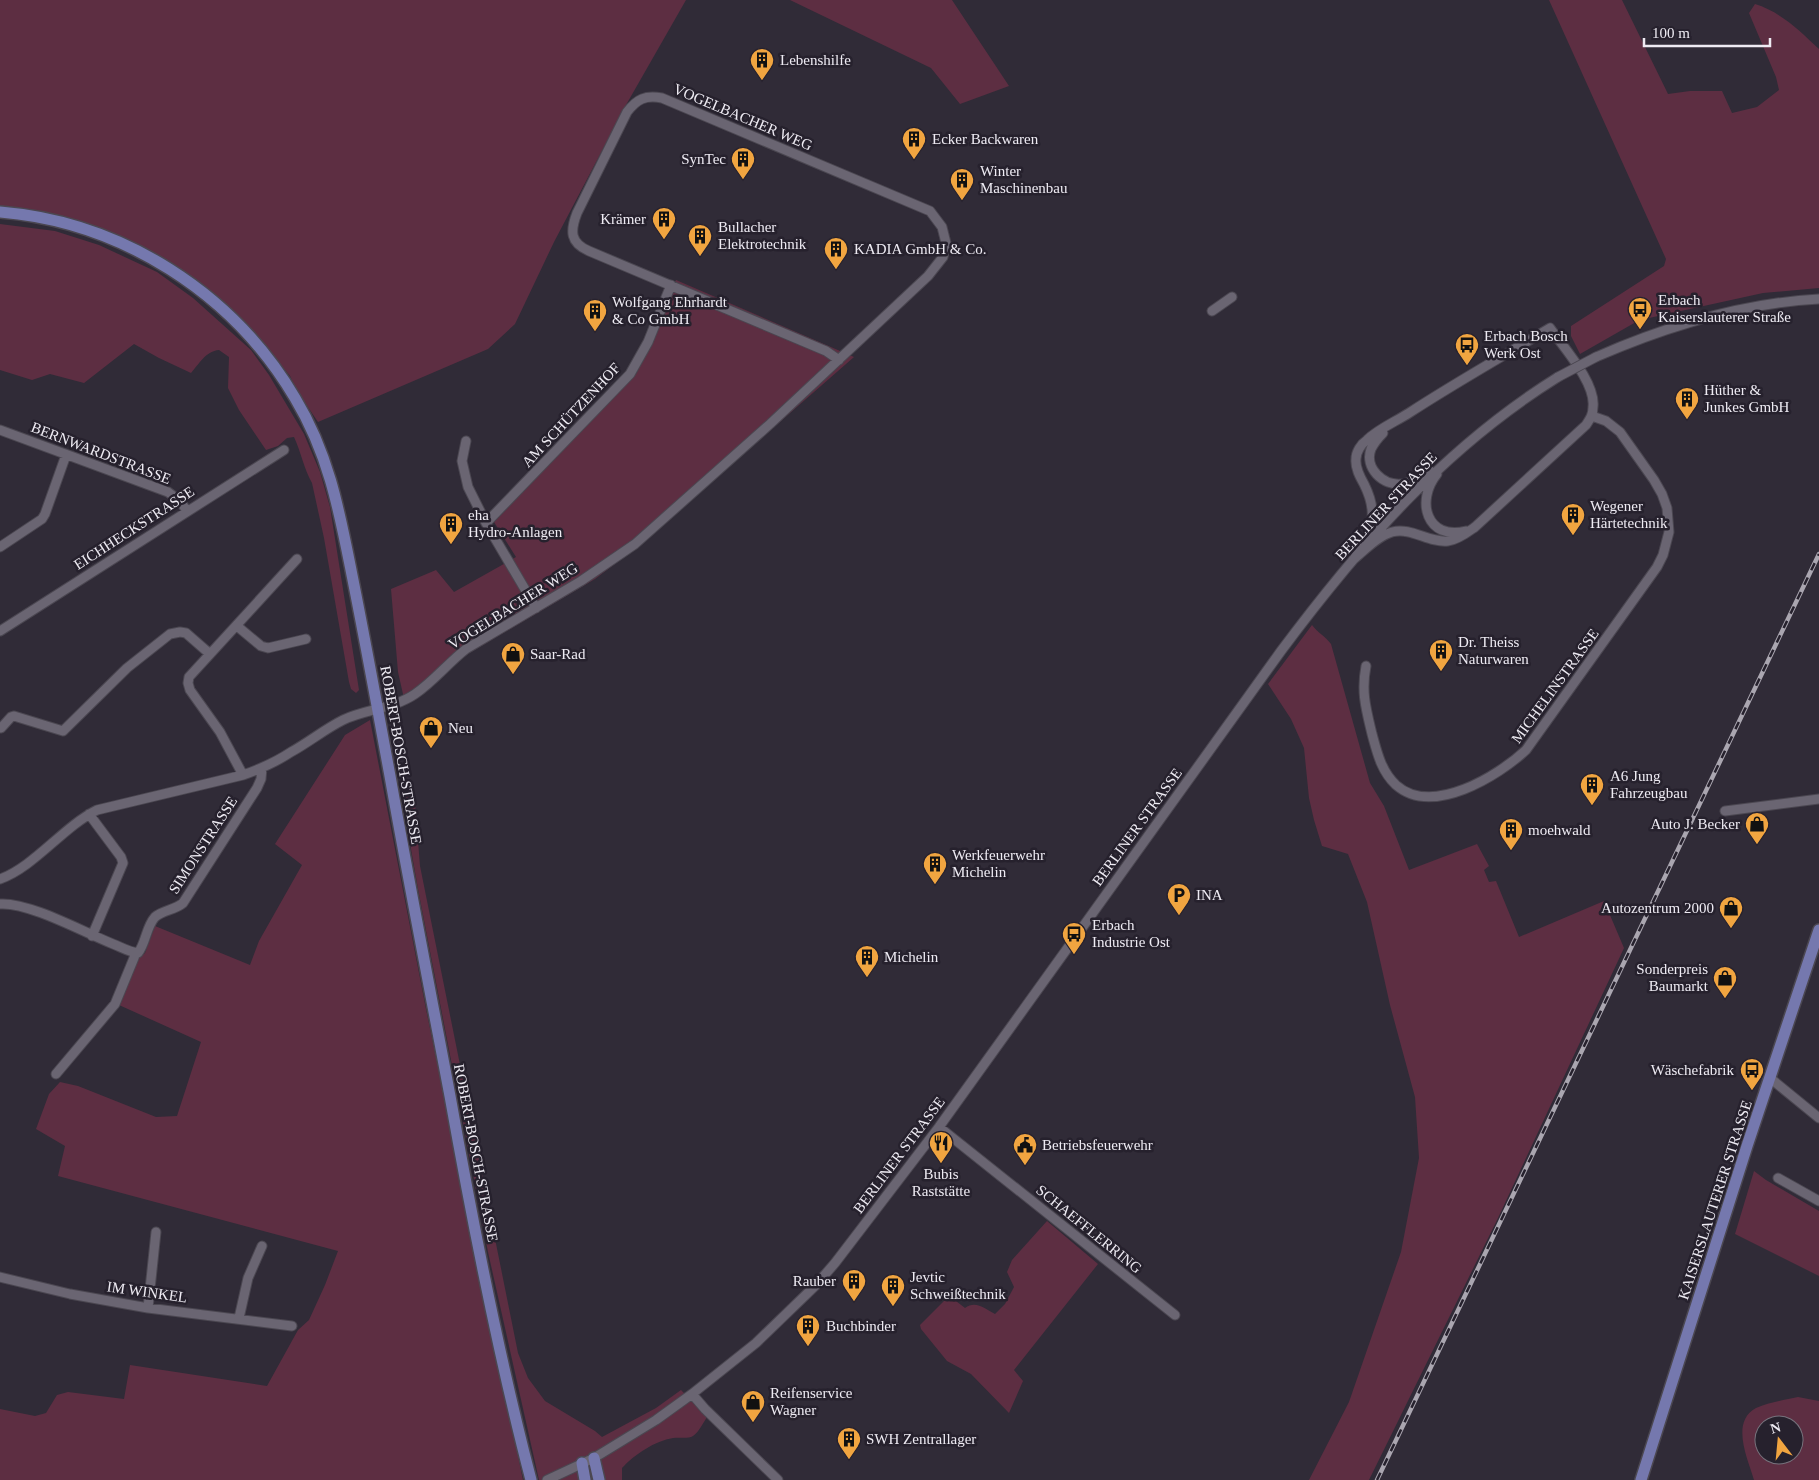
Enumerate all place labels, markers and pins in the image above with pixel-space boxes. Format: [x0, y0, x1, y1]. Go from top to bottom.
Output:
building icon: Lebenshilfe [749, 47, 775, 81]
place label: Lebenshilfe [780, 52, 851, 68]
building icon: Ecker Backwaren [901, 126, 927, 160]
place label: Ecker Backwaren [932, 131, 1039, 147]
building icon: SynTec [730, 146, 756, 180]
place label: SynTec [681, 151, 726, 167]
place label: Winter Maschinenbau [980, 163, 1068, 196]
building icon: Winter Maschinenbau [949, 167, 975, 201]
building icon: Krämer [651, 206, 677, 240]
place label: Krämer [600, 211, 646, 227]
place label: Bullacher Elektrotechnik [718, 219, 807, 252]
building icon: Bullacher Elektrotechnik [687, 223, 713, 257]
building icon: KADIA GmbH & Co. [823, 236, 849, 270]
place label: KADIA GmbH & Co. [854, 241, 987, 257]
place label: Erbach Kaiserslauterer Straße [1658, 292, 1791, 325]
place label: Wolfgang Ehrhardt & Co GmbH [612, 294, 728, 327]
bus stop icon: Erbach Kaiserslauterer Straße [1627, 296, 1653, 330]
building icon: Wolfgang Ehrhardt & Co GmbH [582, 298, 608, 332]
place label: Erbach Bosch Werk Ost [1484, 328, 1568, 361]
bus stop icon: Erbach Bosch Werk Ost [1454, 332, 1480, 366]
place label: Hüther & Junkes GmbH [1704, 382, 1790, 415]
building icon: Hüther & Junkes GmbH [1674, 386, 1700, 420]
place label: Wegener Härtetechnik [1590, 498, 1668, 531]
building icon: Wegener Härtetechnik [1560, 502, 1586, 536]
place label: eha Hydro-Anlagen [468, 507, 563, 540]
building icon: eha Hydro-Anlagen [438, 511, 464, 545]
place label: Dr. Theiss Naturwaren [1458, 634, 1529, 667]
building icon: Dr. Theiss Naturwaren [1428, 638, 1454, 672]
shop icon: Saar-Rad [500, 641, 526, 675]
place label: Saar-Rad [530, 646, 586, 662]
shop icon: Neu [418, 715, 444, 749]
place label: Neu [448, 720, 473, 736]
place label: A6 Jung Fahrzeugbau [1610, 768, 1688, 801]
building icon: A6 Jung Fahrzeugbau [1579, 772, 1605, 806]
shop icon: Auto J. Becker [1744, 811, 1770, 845]
place label: Auto J. Becker [1650, 816, 1740, 832]
building icon: moehwald [1498, 817, 1524, 851]
place label: moehwald [1528, 822, 1591, 838]
place label: Werkfeuerwehr Michelin [952, 847, 1045, 880]
building icon: Werkfeuerwehr Michelin [922, 851, 948, 885]
parking icon: INA [1166, 882, 1192, 916]
place label: INA [1196, 887, 1223, 903]
shop icon: Autozentrum 2000 [1718, 895, 1744, 929]
place label: Autozentrum 2000 [1601, 900, 1714, 916]
place label: Erbach Industrie Ost [1092, 917, 1171, 950]
bus stop icon: Erbach Industrie Ost [1061, 921, 1087, 955]
building icon: Michelin [854, 944, 880, 978]
place label: Michelin [884, 949, 939, 965]
place label: Sonderpreis Baumarkt [1636, 961, 1709, 994]
shop icon: Sonderpreis Baumarkt [1712, 965, 1738, 999]
bus stop icon: Wäschefabrik [1739, 1057, 1765, 1091]
place label: Wäschefabrik [1651, 1062, 1734, 1078]
restaurant icon: Bubis Raststätte [928, 1130, 954, 1164]
public building icon: Betriebsfeuerwehr [1012, 1132, 1038, 1166]
place label: Betriebsfeuerwehr [1042, 1137, 1153, 1153]
place label: Bubis Raststätte [912, 1166, 971, 1199]
building icon: Rauber [841, 1268, 867, 1302]
place label: Jevtic Schweißtechnik [910, 1269, 1006, 1302]
place label: Rauber [793, 1273, 836, 1289]
building icon: Jevtic Schweißtechnik [880, 1273, 906, 1307]
building icon: Buchbinder [795, 1313, 821, 1347]
place label: Buchbinder [826, 1318, 896, 1334]
place label: Reifenservice Wagner [770, 1385, 853, 1418]
shop icon: Reifenservice Wagner [740, 1389, 766, 1423]
building icon: SWH Zentrallager [836, 1426, 862, 1460]
place label: SWH Zentrallager [866, 1431, 976, 1447]

